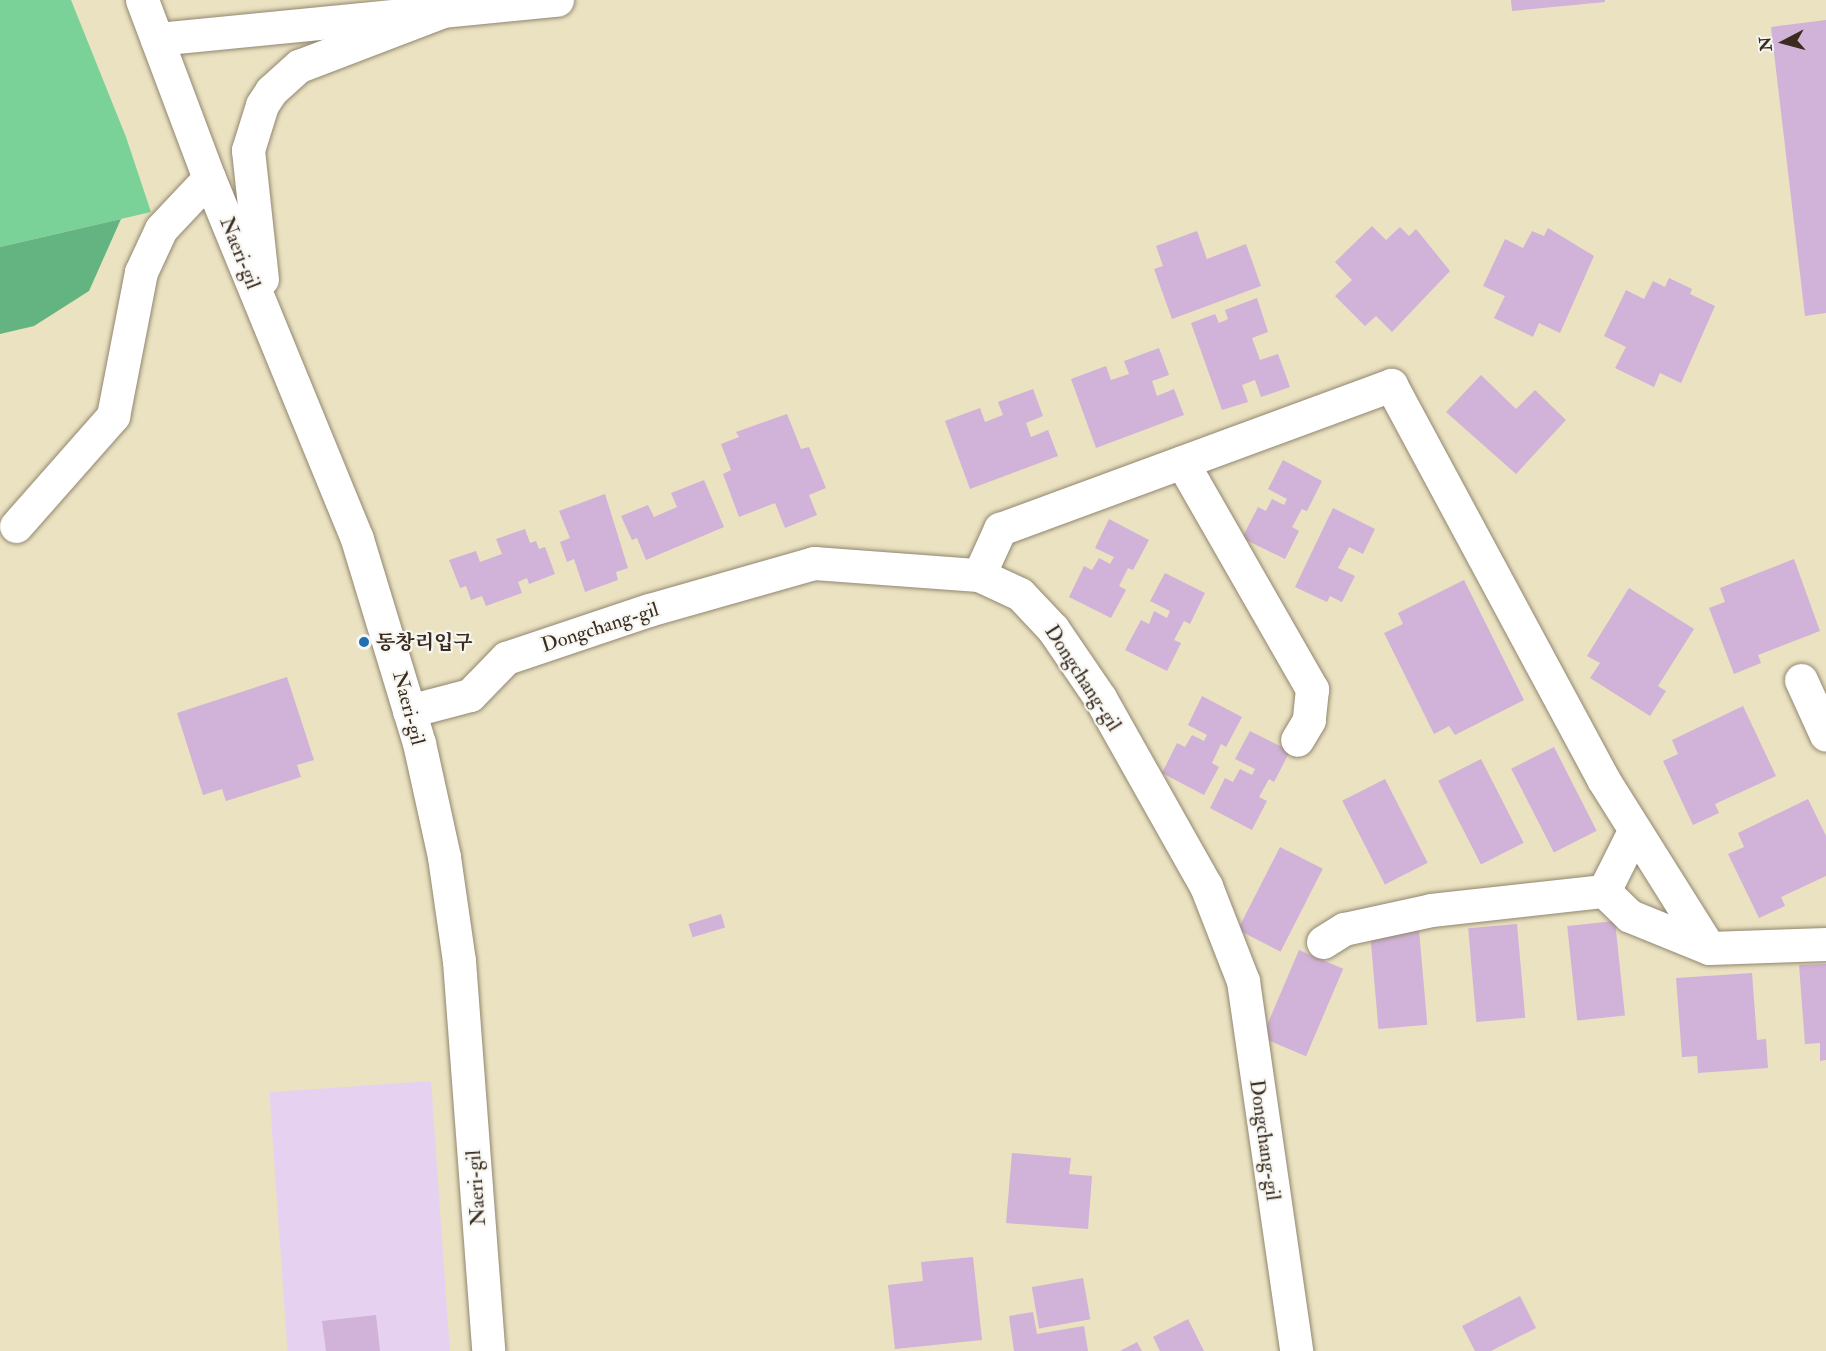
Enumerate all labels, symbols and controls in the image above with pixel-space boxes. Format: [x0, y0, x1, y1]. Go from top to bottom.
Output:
north arrow [1754, 12, 1814, 72]
text: N [1755, 36, 1777, 52]
street label: Naeri-gil [215, 213, 265, 293]
street label: Dongchang-gil [538, 597, 662, 657]
street label: Dongchang-gil [1040, 620, 1126, 736]
place label: 동창리입구 [376, 630, 473, 654]
marker: 동창리입구 [357, 635, 371, 649]
street label: Naeri-gil [388, 668, 430, 748]
street label: Dongchang-gil [1245, 1078, 1285, 1202]
street label: Naeri-gil [461, 1149, 491, 1227]

